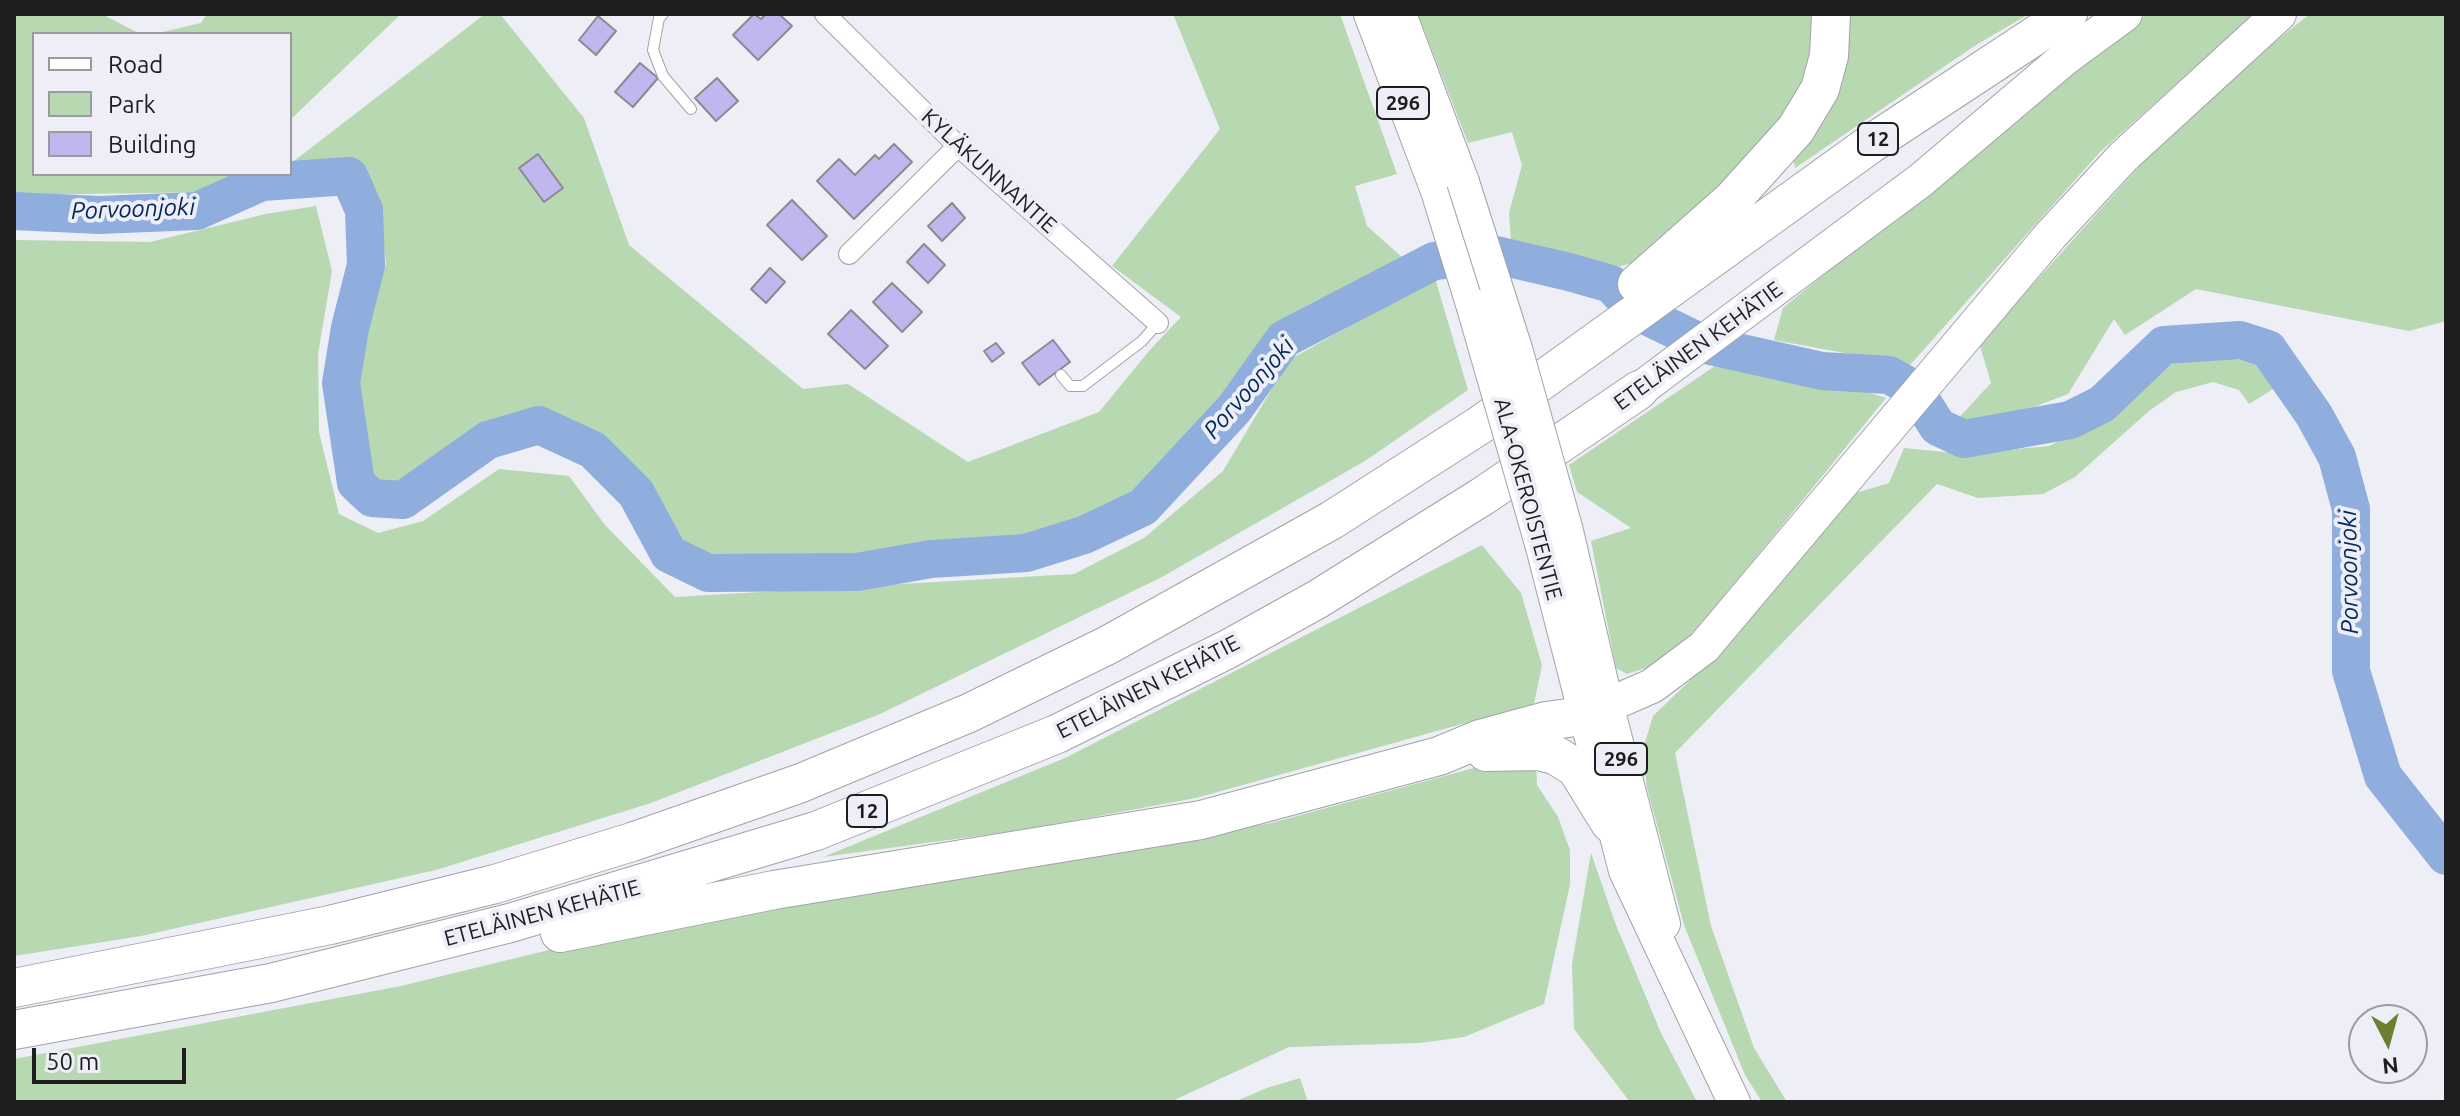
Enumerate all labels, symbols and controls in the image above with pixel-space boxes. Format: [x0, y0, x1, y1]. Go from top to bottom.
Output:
legend [32, 32, 292, 176]
text: Road [108, 51, 163, 78]
road number: 296 [1377, 87, 1429, 119]
text: Park [108, 91, 156, 118]
street label: KYLÄKUNNANTIE [916, 103, 1062, 239]
road number: 12 [1858, 123, 1898, 155]
text: Building [108, 131, 196, 158]
water label: Porvoonjoki [70, 192, 196, 226]
street label: ETELÄINEN KEHÄTIE [1609, 276, 1787, 416]
water label: Porvoonjoki [1197, 332, 1301, 444]
street label: ALA-OKEROISTENTIE [1488, 395, 1568, 603]
water label: Porvoonjoki [2334, 510, 2364, 634]
street label: ETELÄINEN KEHÄTIE [1052, 629, 1244, 745]
road number: 296 [1595, 743, 1647, 775]
road number: 12 [847, 795, 887, 827]
street label: ETELÄINEN KEHÄTIE [441, 874, 643, 952]
north arrow [2348, 1004, 2428, 1084]
scale bar [36, 1032, 190, 1082]
text: 50 m [46, 1048, 99, 1075]
text: N [2381, 1053, 2400, 1080]

